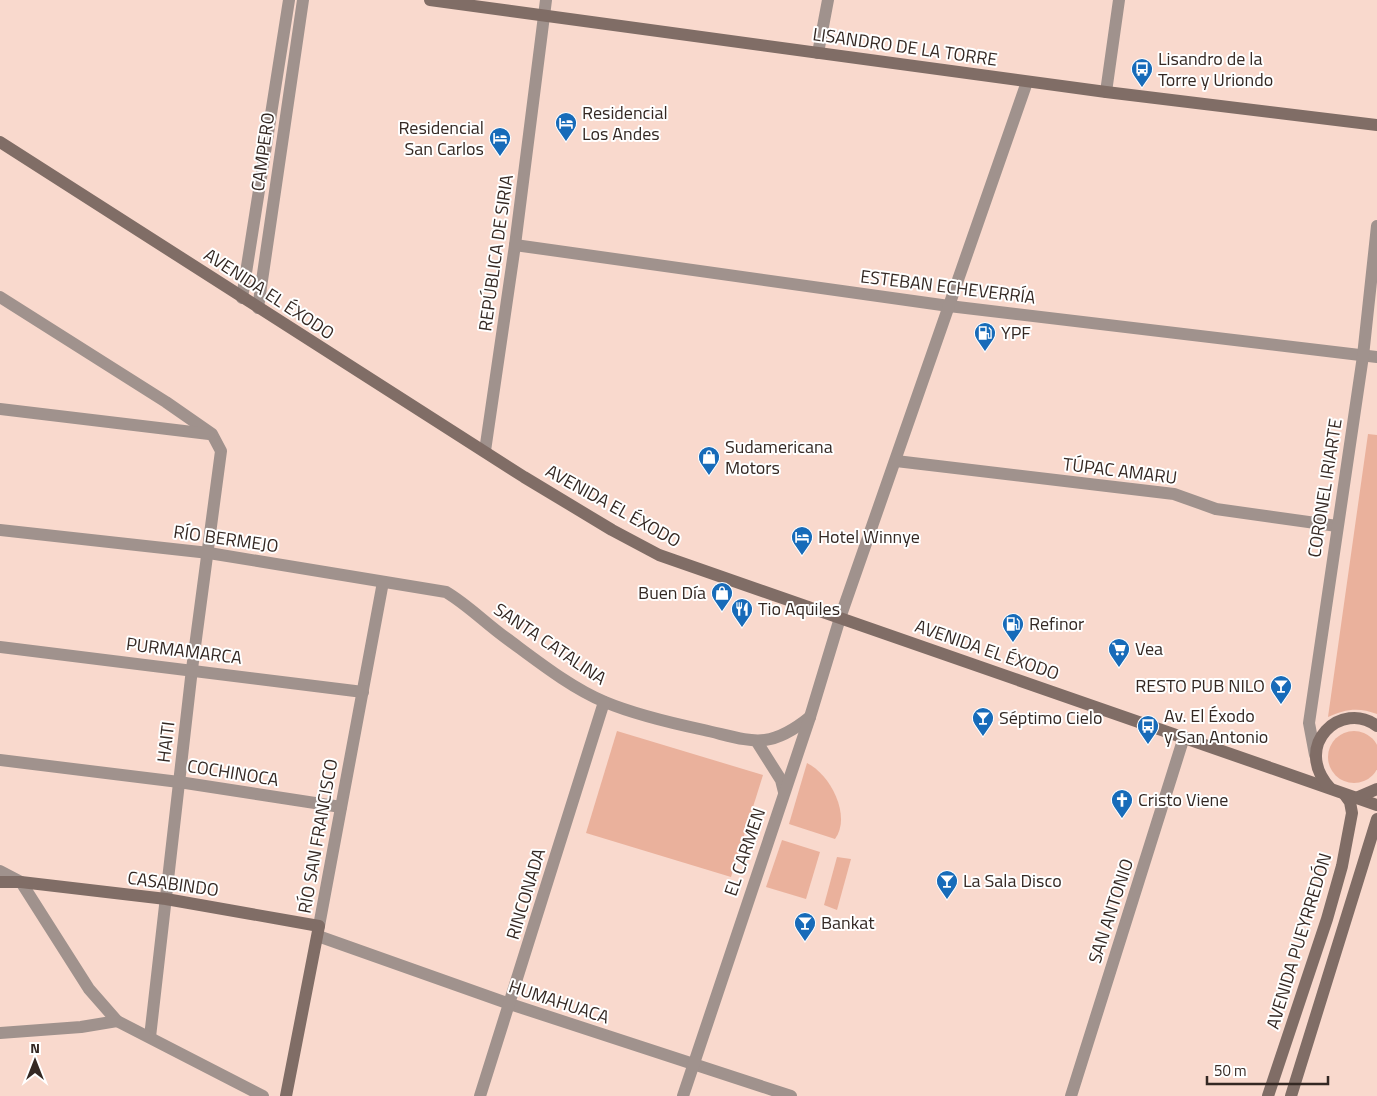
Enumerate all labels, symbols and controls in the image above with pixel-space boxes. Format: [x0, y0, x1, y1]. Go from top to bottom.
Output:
street label: LISANDRO DE LA TORRE [811, 20, 999, 73]
place label: Lisandro de la Torre y Uriondo [1158, 45, 1273, 93]
bus stop icon: Lisandro de la Torre y Uriondo [1130, 57, 1154, 88]
place label: Residencial Los Andes [582, 99, 668, 147]
street label: CAMPERO [244, 111, 281, 193]
hotel icon: Residencial Los Andes [554, 111, 578, 142]
place label: Residencial San Carlos [398, 114, 484, 162]
hotel icon: Residencial San Carlos [488, 126, 512, 157]
street label: REPÚBLICA DE SIRIA [471, 173, 520, 333]
street label: AVENIDA EL ÉXODO [199, 241, 340, 346]
street label: ESTEBAN ECHEVERRÍA [859, 262, 1037, 311]
place label: YPF [1001, 319, 1031, 346]
fuel station icon: YPF [973, 321, 997, 352]
street label: CORONEL IRIARTE [1300, 417, 1349, 559]
place label: Sudamericana Motors [725, 433, 833, 481]
shop icon: Sudamericana Motors [697, 445, 721, 476]
street label: TÚPAC AMARU [1061, 450, 1179, 491]
street label: AVENIDA EL ÉXODO [541, 457, 686, 554]
street label: RÍO BERMEJO [172, 518, 280, 559]
place label: Hotel Winnye [818, 523, 920, 550]
hotel icon: Hotel Winnye [790, 525, 814, 556]
place label: Buen Día [638, 579, 706, 606]
shop icon: Buen Día [710, 581, 734, 612]
place label: Tio Aquiles [758, 595, 840, 622]
street label: SANTA CATALINA [489, 596, 612, 691]
restaurant icon: Tio Aquiles [730, 597, 754, 628]
place label: Refinor [1029, 610, 1084, 637]
street label: AVENIDA EL ÉXODO [911, 612, 1063, 687]
fuel station icon: Refinor [1001, 612, 1025, 643]
street label: PURMAMARCA [125, 630, 244, 671]
place label: Vea [1135, 635, 1163, 662]
supermarket icon: Vea [1107, 637, 1131, 668]
place label: RESTO PUB NILO [1135, 672, 1265, 699]
bar icon: RESTO PUB NILO [1269, 674, 1293, 705]
place label: Av. El Éxodo y San Antonio [1164, 702, 1268, 750]
place label: Séptimo Cielo [999, 704, 1103, 731]
bar icon: Séptimo Cielo [971, 706, 995, 737]
bus stop icon: Av. El Éxodo y San Antonio [1136, 714, 1160, 745]
street label: HAITI [150, 720, 181, 764]
street label: COCHINOCA [185, 752, 281, 793]
street label: RÍO SAN FRANCISCO [291, 756, 344, 915]
place label: Cristo Viene [1138, 786, 1228, 813]
church icon: Cristo Viene [1110, 788, 1134, 819]
street label: EL CARMEN [717, 804, 772, 899]
street label: RINCONADA [499, 845, 552, 943]
street label: AVENIDA PUEYRREDÓN [1259, 849, 1338, 1032]
street label: SAN ANTONIO [1081, 855, 1140, 967]
street label: CASABINDO [126, 864, 220, 903]
place label: La Sala Disco [963, 867, 1062, 894]
bar icon: La Sala Disco [935, 869, 959, 900]
place label: Bankat [821, 909, 875, 936]
bar icon: Bankat [793, 911, 817, 942]
street label: HUMAHUACA [505, 973, 613, 1031]
north arrow [10, 1036, 60, 1086]
text: N [30, 1037, 40, 1058]
scale bar [1207, 1054, 1328, 1086]
text: 50 m [1214, 1059, 1247, 1082]

